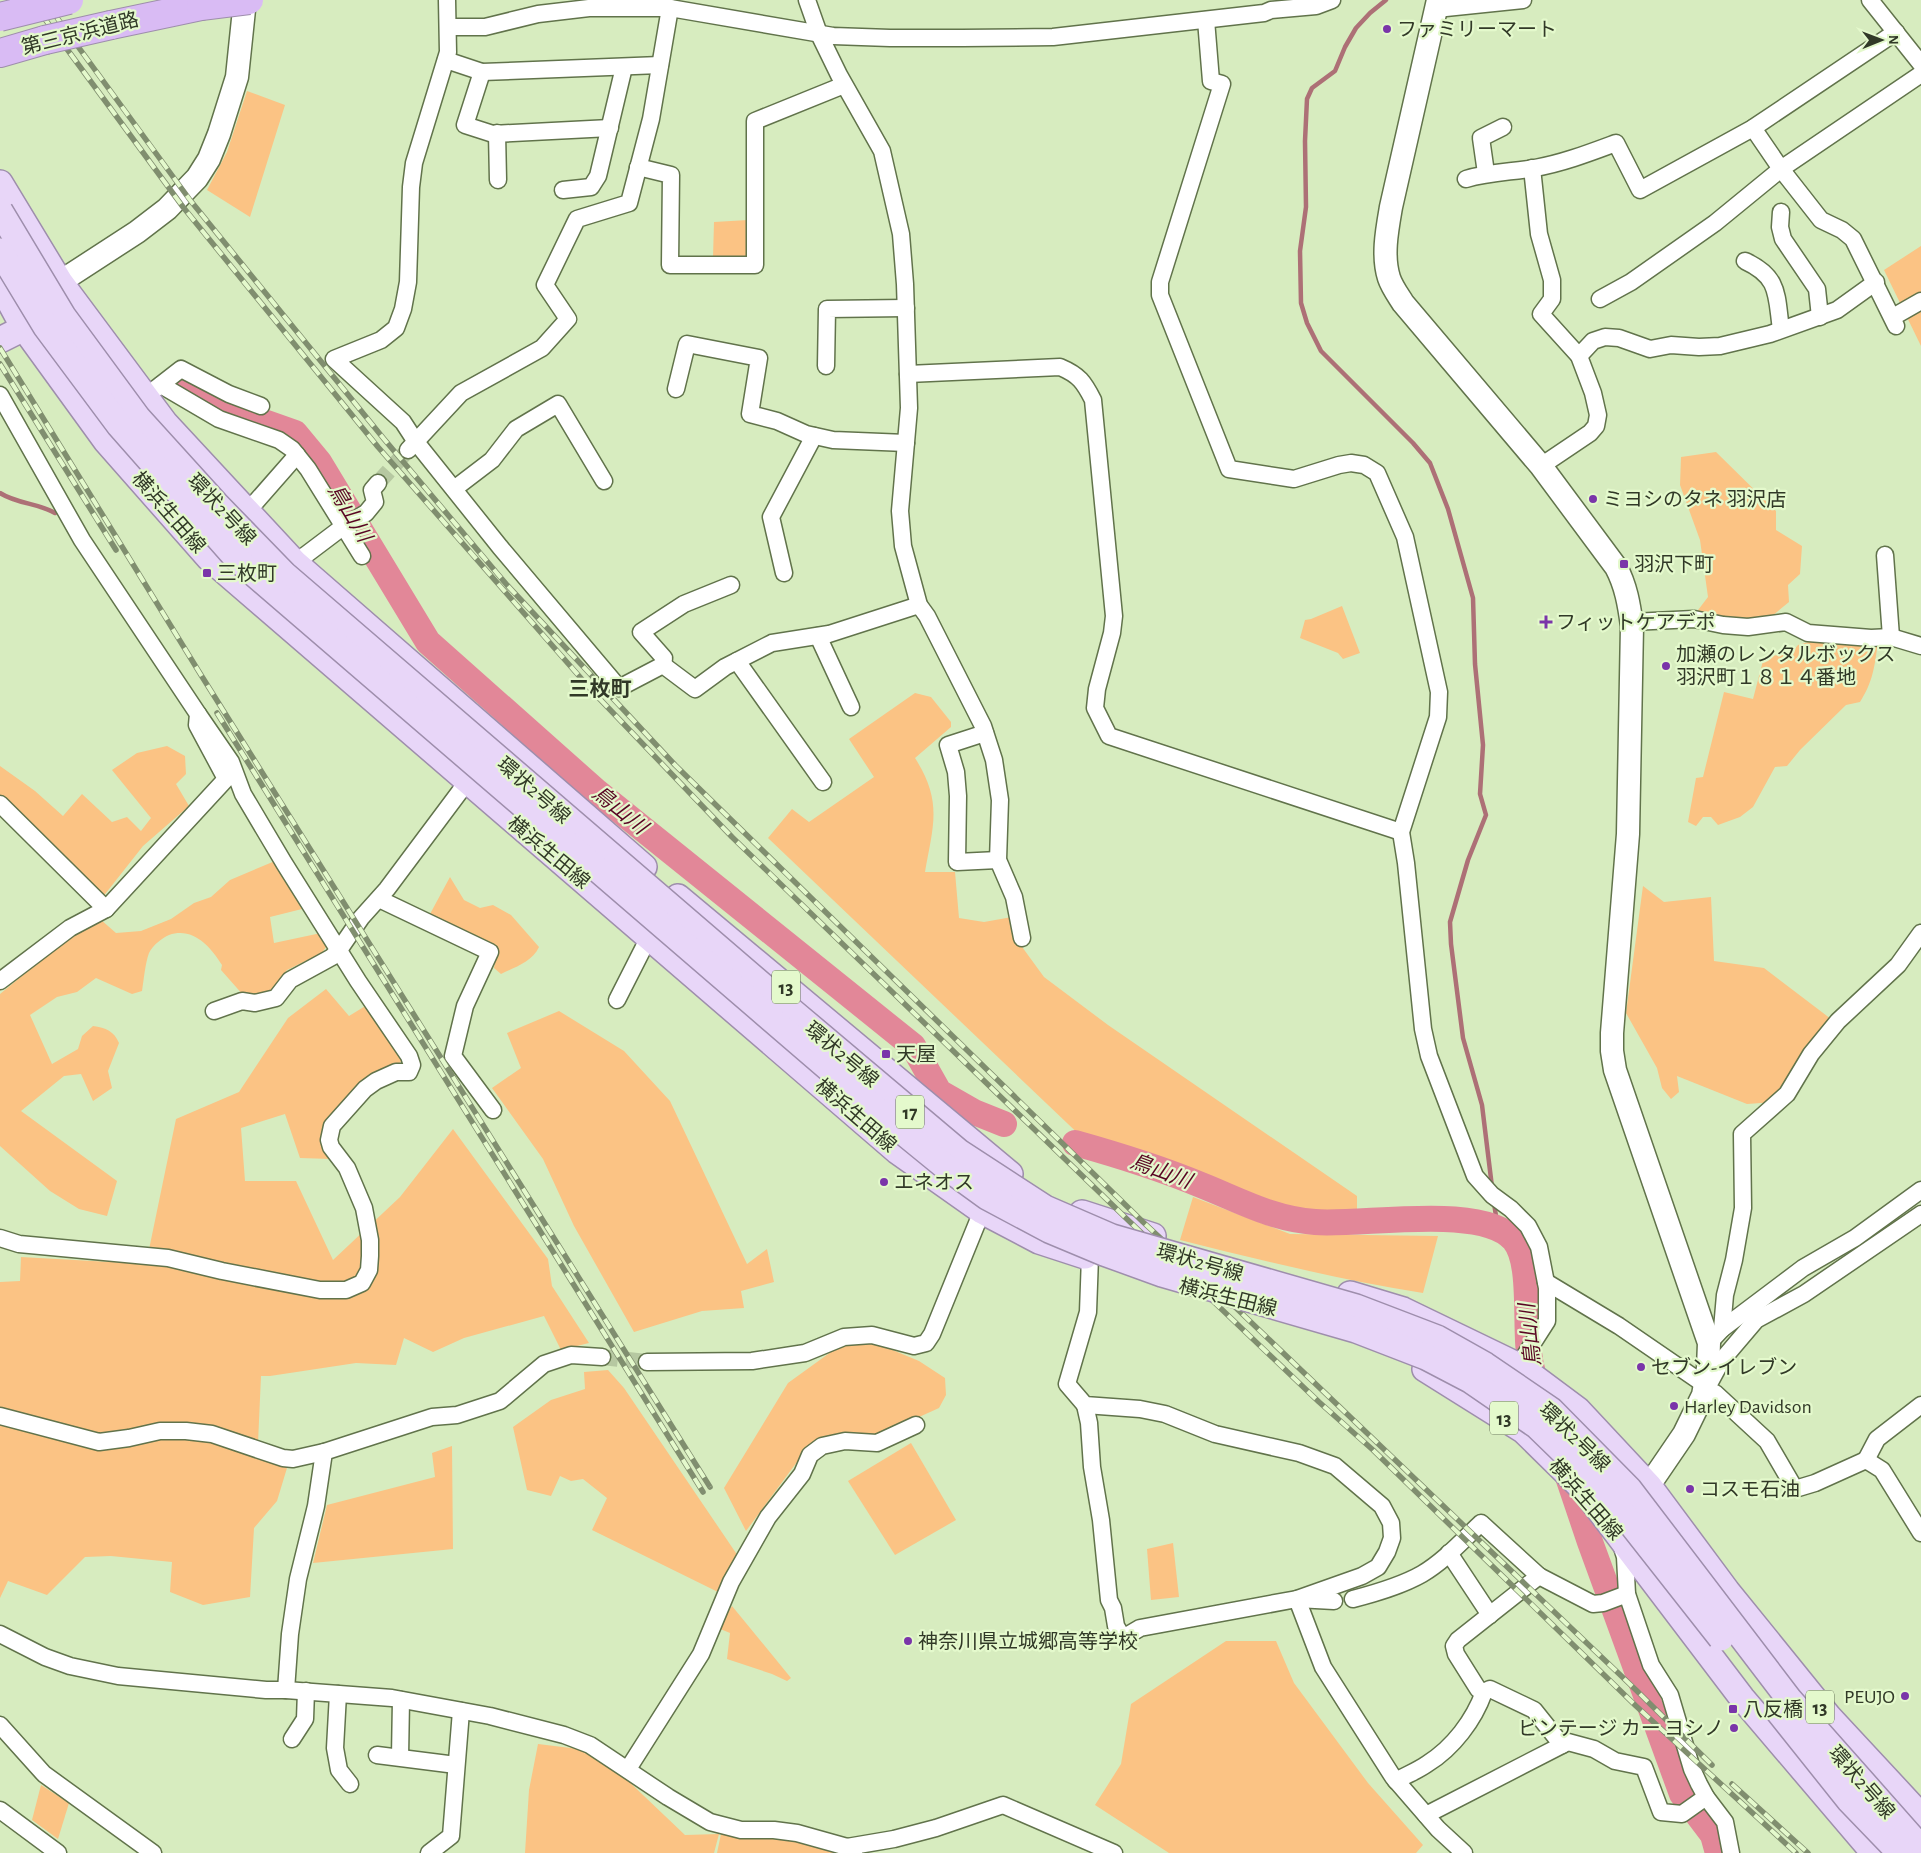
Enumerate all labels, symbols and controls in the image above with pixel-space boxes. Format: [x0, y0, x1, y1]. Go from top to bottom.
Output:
street label: 第三京浜道路 [19, 8, 141, 58]
north arrow [1856, 15, 1906, 65]
place label: ファミリーマート [1397, 20, 1557, 40]
marker: ファミリーマート [1381, 23, 1393, 35]
text: N [1886, 35, 1900, 45]
street label: 横浜生田線 [128, 467, 210, 557]
street label: 環状2号線 [184, 469, 260, 549]
water label: 鳥山川 [324, 480, 377, 547]
place label: ミヨシのタネ 羽沢店 [1603, 489, 1786, 510]
marker: ミヨシのタネ 羽沢店 [1587, 493, 1599, 505]
place label: 羽沢下町 [1634, 554, 1714, 575]
marker: 羽沢下町 [1618, 558, 1630, 570]
place label: 三枚町 [217, 563, 277, 584]
marker: 三枚町 [201, 567, 213, 579]
place label: フィットケアデポ [1556, 611, 1716, 633]
marker: フィットケアデポ [1540, 616, 1552, 628]
place label: 加瀬のレンタルボックス 羽沢町１８１４番地 [1676, 644, 1895, 688]
marker: 加瀬のレンタルボックス 羽沢町１８１４番地 [1660, 660, 1672, 672]
district label: 三枚町 [569, 678, 632, 700]
street label: 環状2号線 [493, 752, 575, 828]
water label: 鳥山川 [589, 782, 653, 840]
street label: 横浜生田線 [504, 811, 594, 893]
road number: 13 [772, 970, 800, 1004]
street label: 環状2号線 [801, 1017, 883, 1091]
place label: 天屋 [896, 1045, 936, 1065]
marker: 天屋 [880, 1048, 892, 1060]
street label: 横浜生田線 [811, 1074, 901, 1156]
road number: 17 [896, 1096, 924, 1128]
water label: 鳥山川 [1128, 1150, 1196, 1193]
place label: エネオス [894, 1172, 974, 1193]
marker: エネオス [878, 1176, 890, 1188]
street label: 環状2号線 [1154, 1239, 1246, 1285]
street label: 横浜生田線 [1177, 1274, 1279, 1320]
water label: 鳥山川 [1516, 1301, 1544, 1367]
place label: セブン-イレブン [1651, 1356, 1797, 1378]
marker: セブン-イレブン [1635, 1361, 1647, 1373]
place label: Harley Davidson [1684, 1397, 1812, 1417]
street label: 環状2号線 [1535, 1398, 1615, 1476]
marker: Harley Davidson [1668, 1400, 1680, 1412]
road number: 13 [1490, 1402, 1518, 1435]
street label: 横浜生田線 [1545, 1454, 1627, 1544]
place label: コスモ石油 [1700, 1479, 1800, 1500]
marker: コスモ石油 [1684, 1483, 1696, 1495]
place label: 神奈川県立城郷高等学校 [918, 1630, 1138, 1652]
marker: 神奈川県立城郷高等学校 [902, 1635, 914, 1647]
place label: PEUJO [1844, 1687, 1895, 1707]
road number: 13 [1806, 1690, 1834, 1724]
marker: PEUJO [1899, 1690, 1911, 1702]
place label: 八反橋 [1743, 1699, 1803, 1720]
marker: 八反橋 [1727, 1703, 1739, 1715]
place label: ビンテージ カー ヨシノ [1518, 1718, 1724, 1739]
marker: ビンテージ カー ヨシノ [1728, 1722, 1740, 1734]
street label: 環状2号線 [1824, 1741, 1900, 1823]

